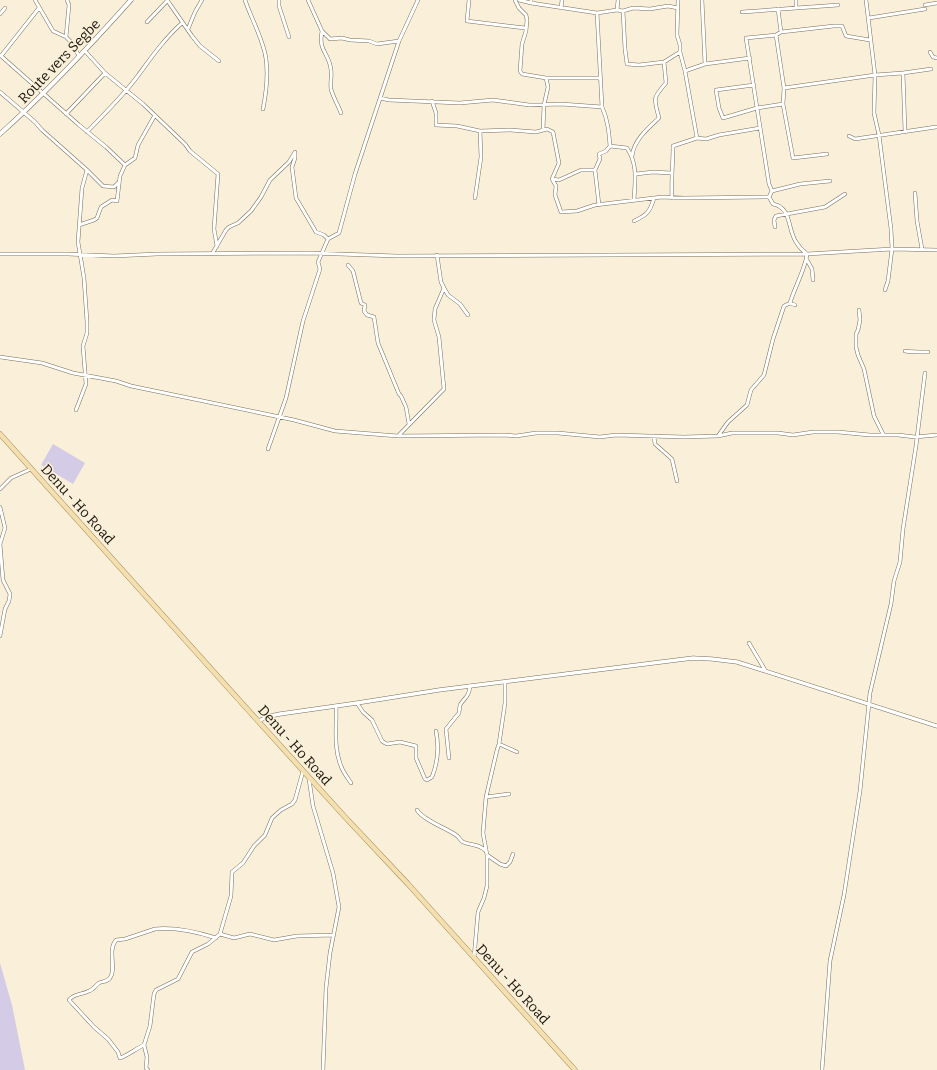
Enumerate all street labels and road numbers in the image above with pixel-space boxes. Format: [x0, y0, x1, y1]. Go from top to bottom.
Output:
street label: Route vers Segbe [15, 16, 104, 107]
street label: Denu - Ho Road [37, 461, 118, 548]
street label: Denu - Ho Road [254, 702, 335, 789]
street label: Denu - Ho Road [472, 941, 553, 1028]

